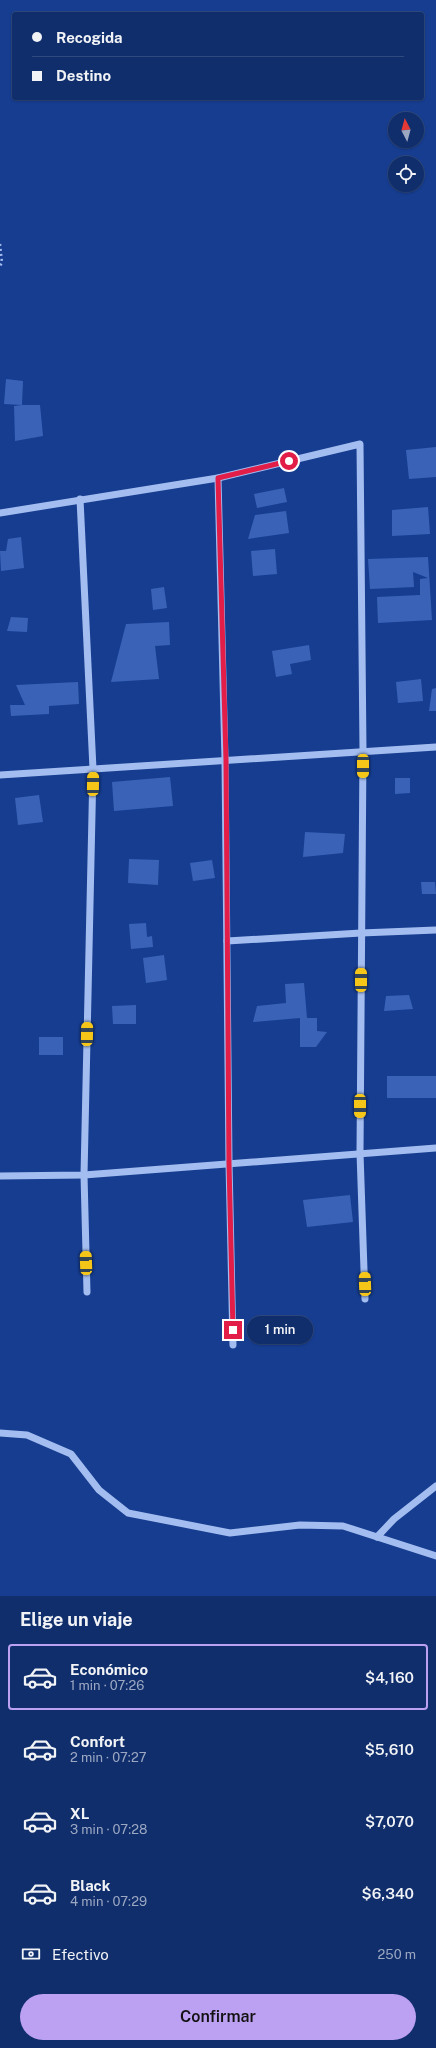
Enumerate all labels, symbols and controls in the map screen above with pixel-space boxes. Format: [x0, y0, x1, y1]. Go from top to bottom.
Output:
text: Recogida [56, 29, 123, 46]
text: Destino [56, 67, 111, 84]
north arrow [388, 112, 424, 148]
map controls [388, 112, 424, 192]
button: locate [388, 156, 424, 192]
route start [280, 452, 298, 470]
car [357, 754, 369, 778]
car [87, 772, 99, 796]
car [355, 968, 367, 992]
car [81, 1022, 93, 1046]
car [354, 1094, 366, 1118]
car [80, 1251, 92, 1275]
car [359, 1272, 371, 1296]
callout: 1 min [247, 1316, 313, 1344]
route end [224, 1321, 242, 1339]
text: 1 min [265, 1322, 295, 1337]
text: Elige un viaje [20, 1609, 133, 1630]
icon: car [22, 1659, 58, 1695]
text: Económico [70, 1661, 148, 1678]
text: $4,160 [365, 1669, 414, 1686]
text: 1 min · 07:26 [70, 1678, 144, 1693]
icon: car [22, 1731, 58, 1767]
text: Confort [70, 1733, 125, 1750]
text: $5,610 [365, 1741, 414, 1758]
text: 2 min · 07:27 [70, 1750, 146, 1765]
icon: car [22, 1803, 58, 1839]
text: XL [70, 1805, 89, 1822]
text: $7,070 [365, 1813, 414, 1830]
text: 3 min · 07:28 [70, 1822, 148, 1837]
icon: car [22, 1875, 58, 1911]
text: Black [70, 1877, 110, 1894]
text: $6,340 [362, 1885, 414, 1902]
text: 4 min · 07:29 [70, 1894, 147, 1909]
icon: cash [20, 1943, 42, 1965]
text: Efectivo [52, 1946, 109, 1963]
text: 250 m [378, 1947, 416, 1962]
button: Confirmar [20, 1994, 416, 2040]

